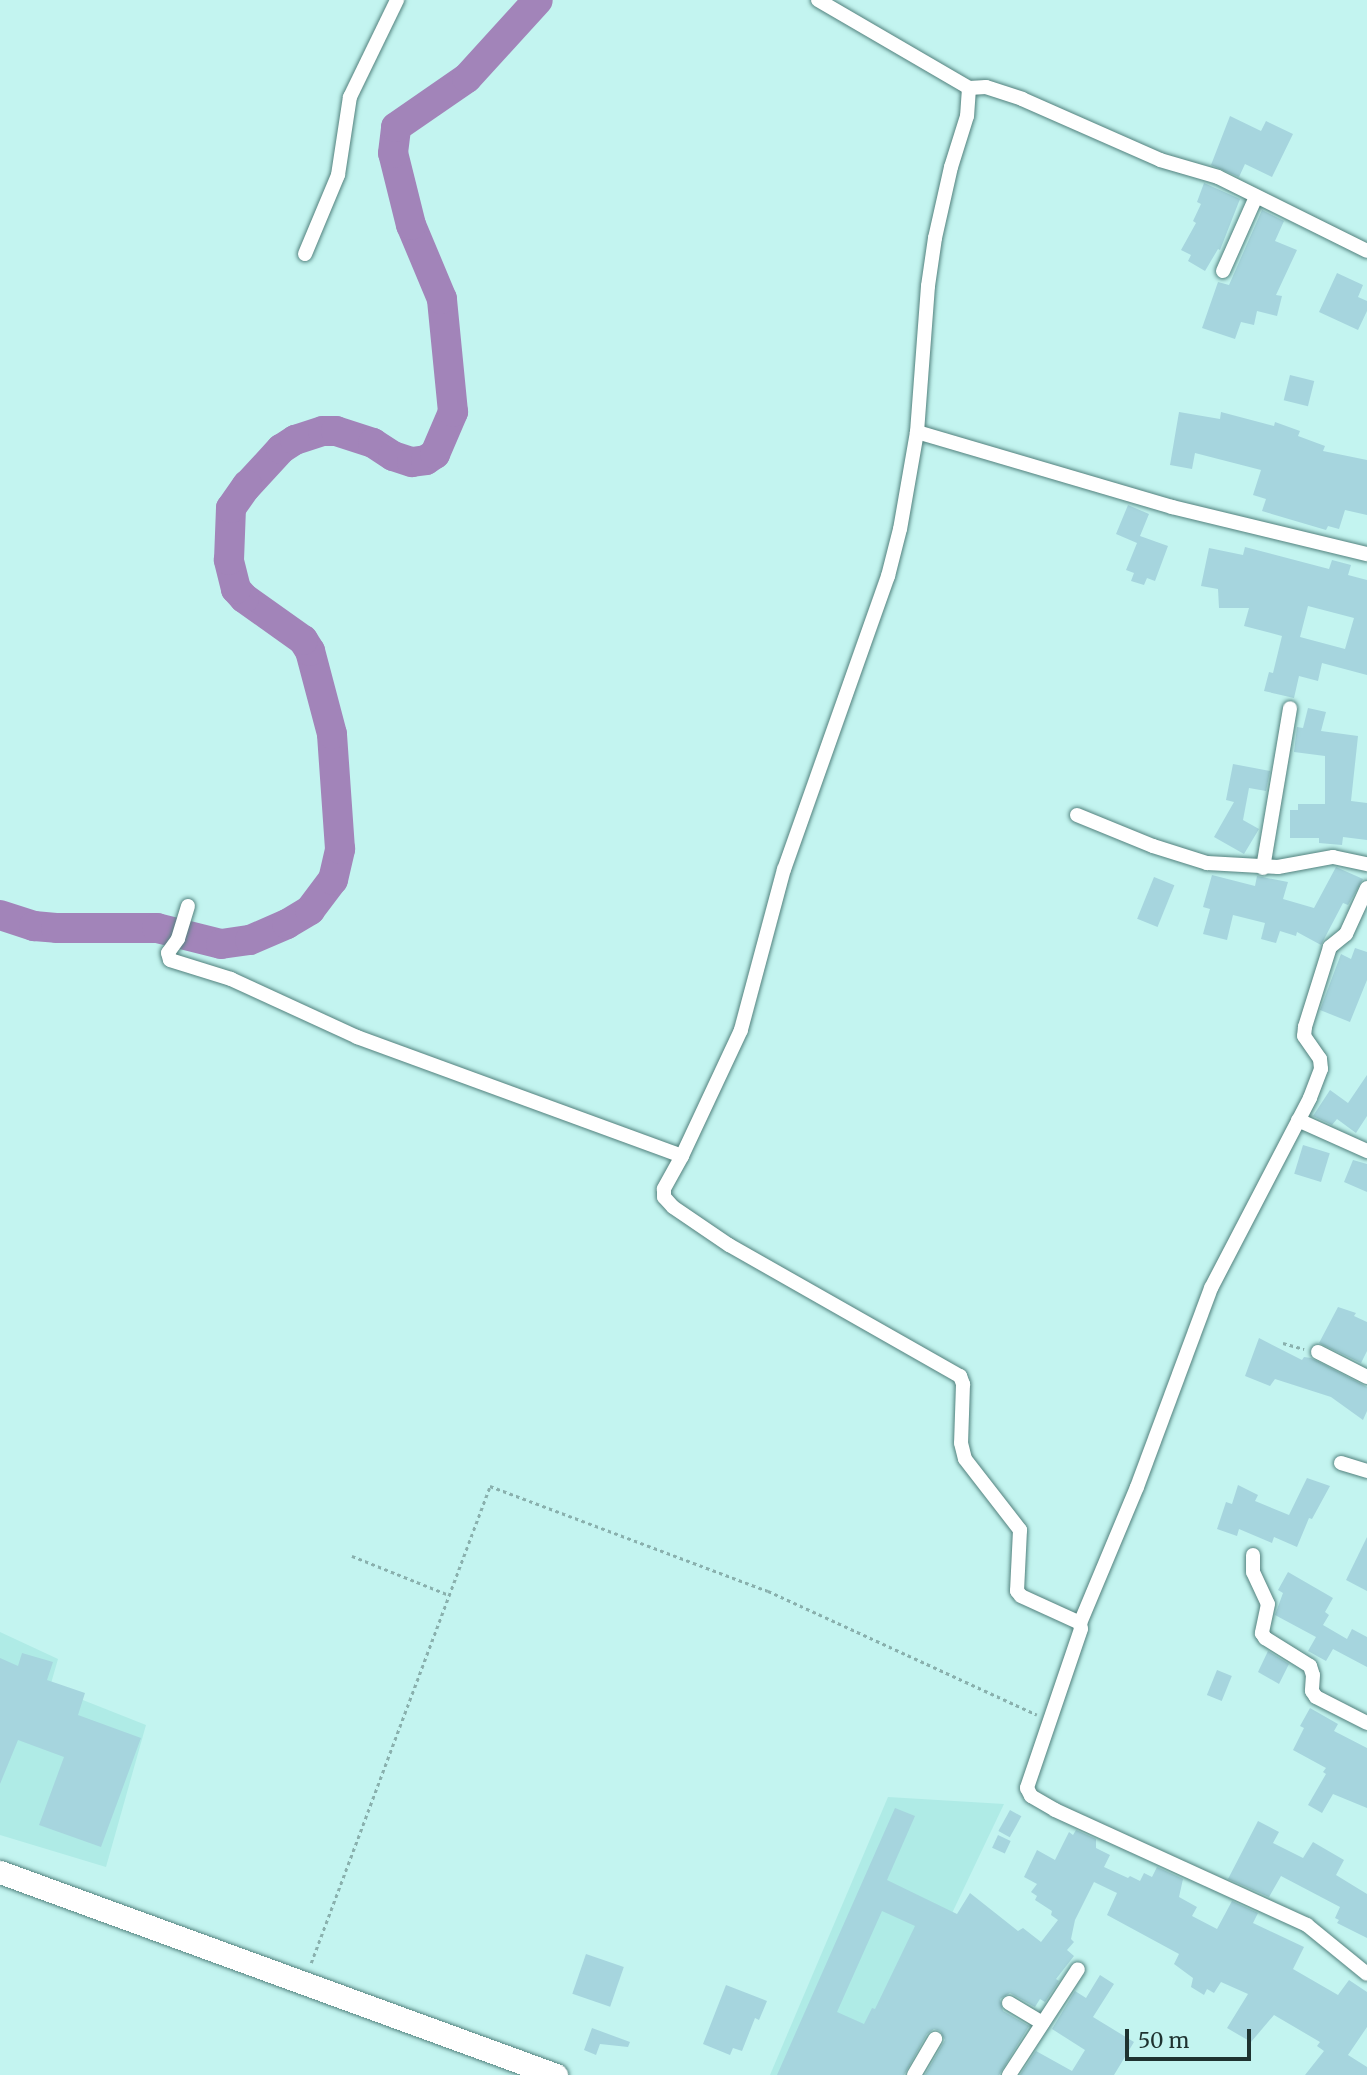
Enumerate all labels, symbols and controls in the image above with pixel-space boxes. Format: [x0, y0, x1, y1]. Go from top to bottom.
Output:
scale bar [1129, 2016, 1255, 2060]
text: 50 m [1138, 2027, 1189, 2054]

